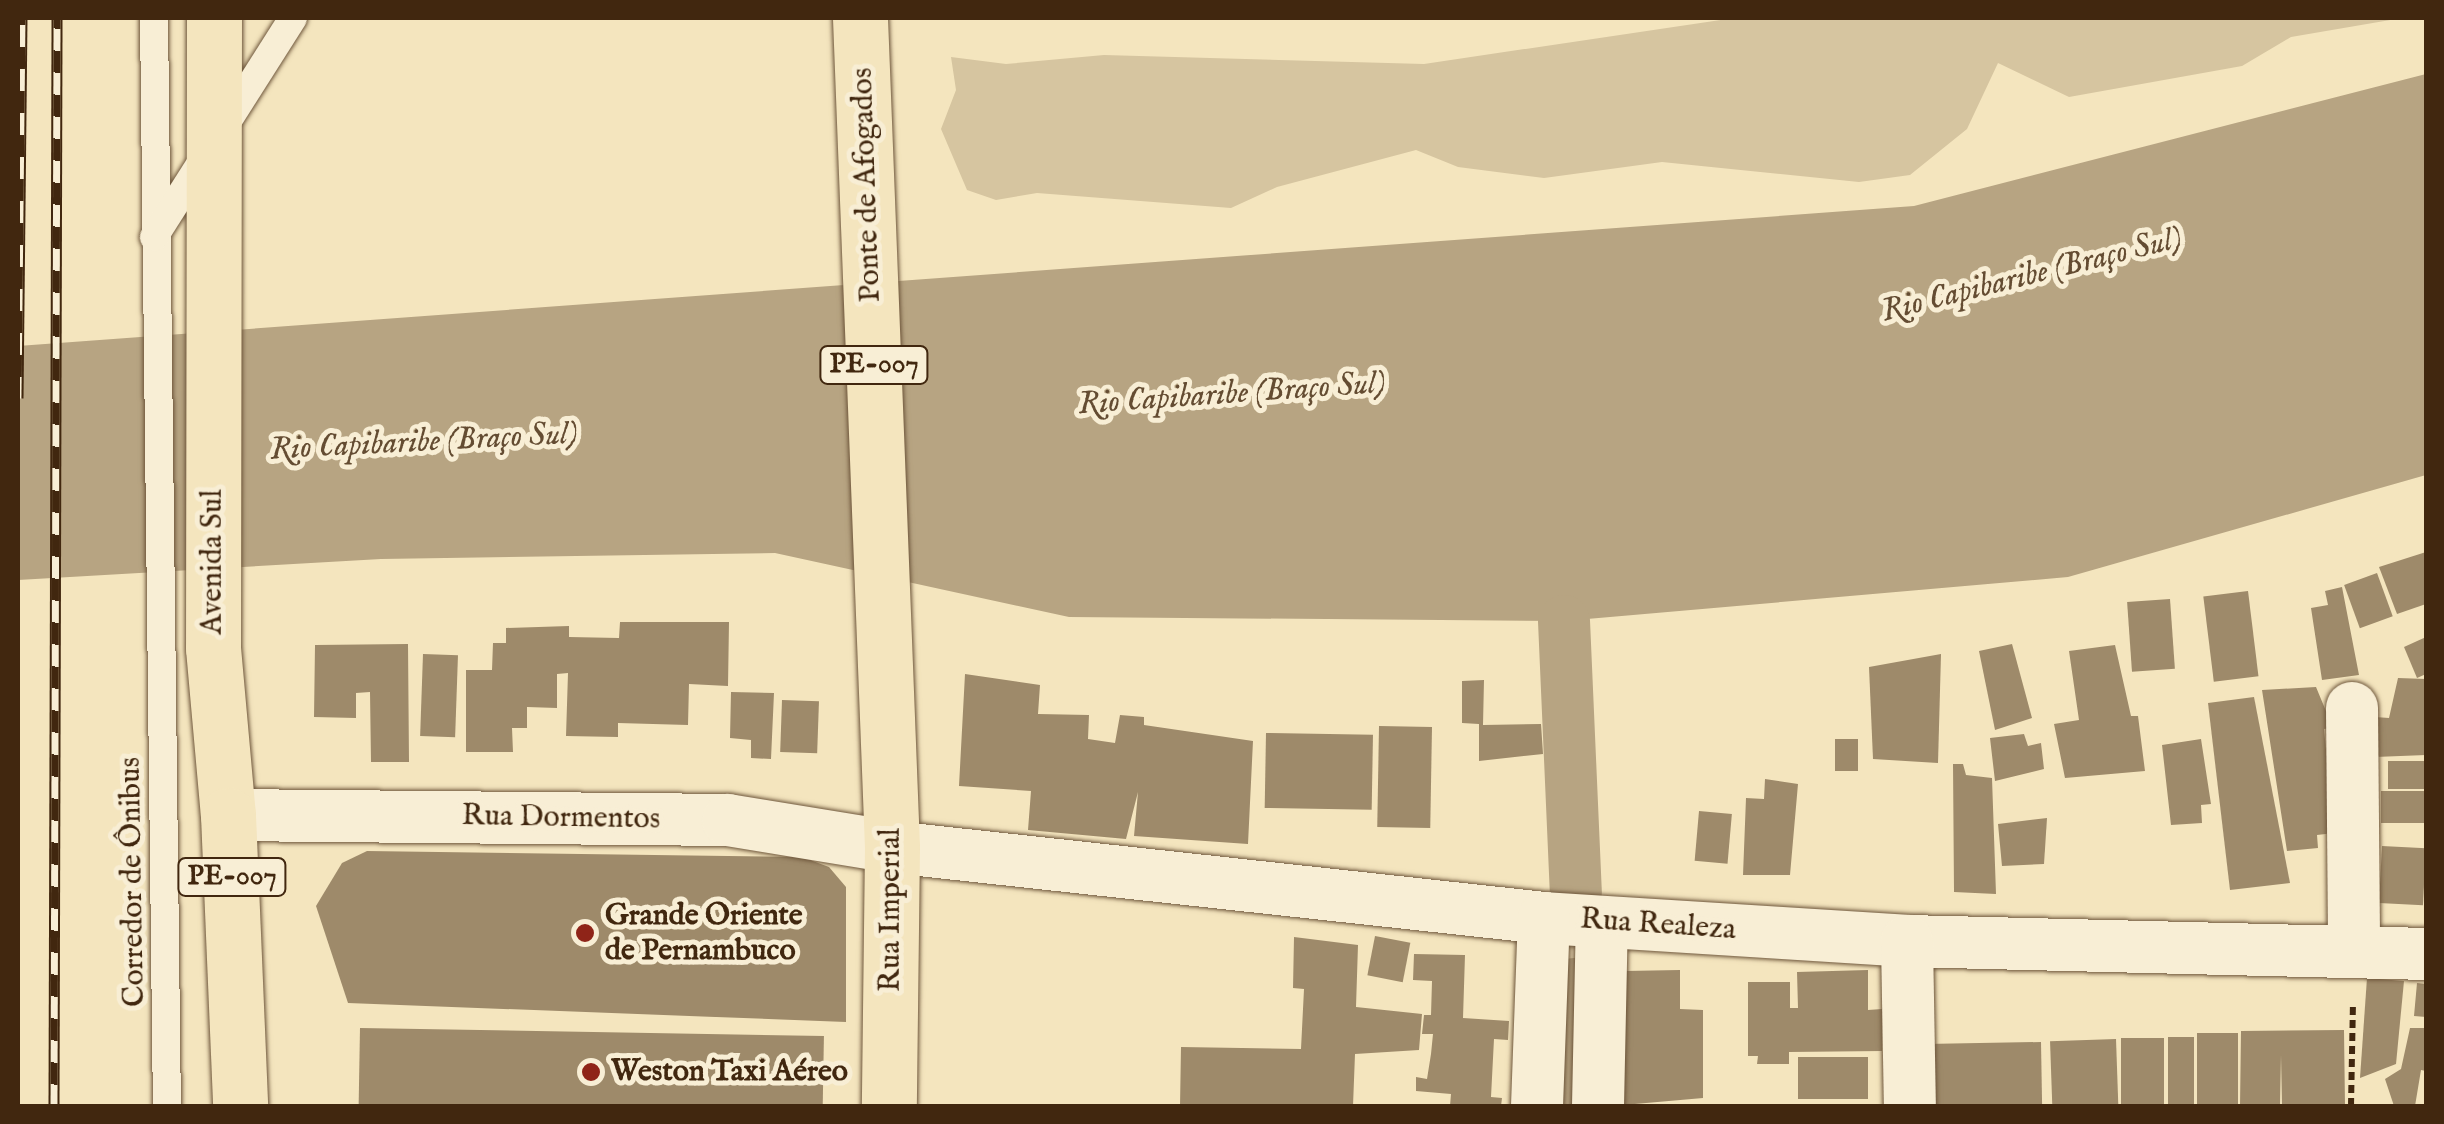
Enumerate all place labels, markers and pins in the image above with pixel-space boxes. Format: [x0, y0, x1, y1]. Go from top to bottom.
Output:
place label: Grande Oriente de Pernambuco [605, 898, 803, 968]
marker: Grande Oriente de Pernambuco [574, 922, 596, 944]
place label: Weston Taxi Aéreo [611, 1054, 848, 1090]
marker: Weston Taxi Aéreo [580, 1061, 602, 1083]

